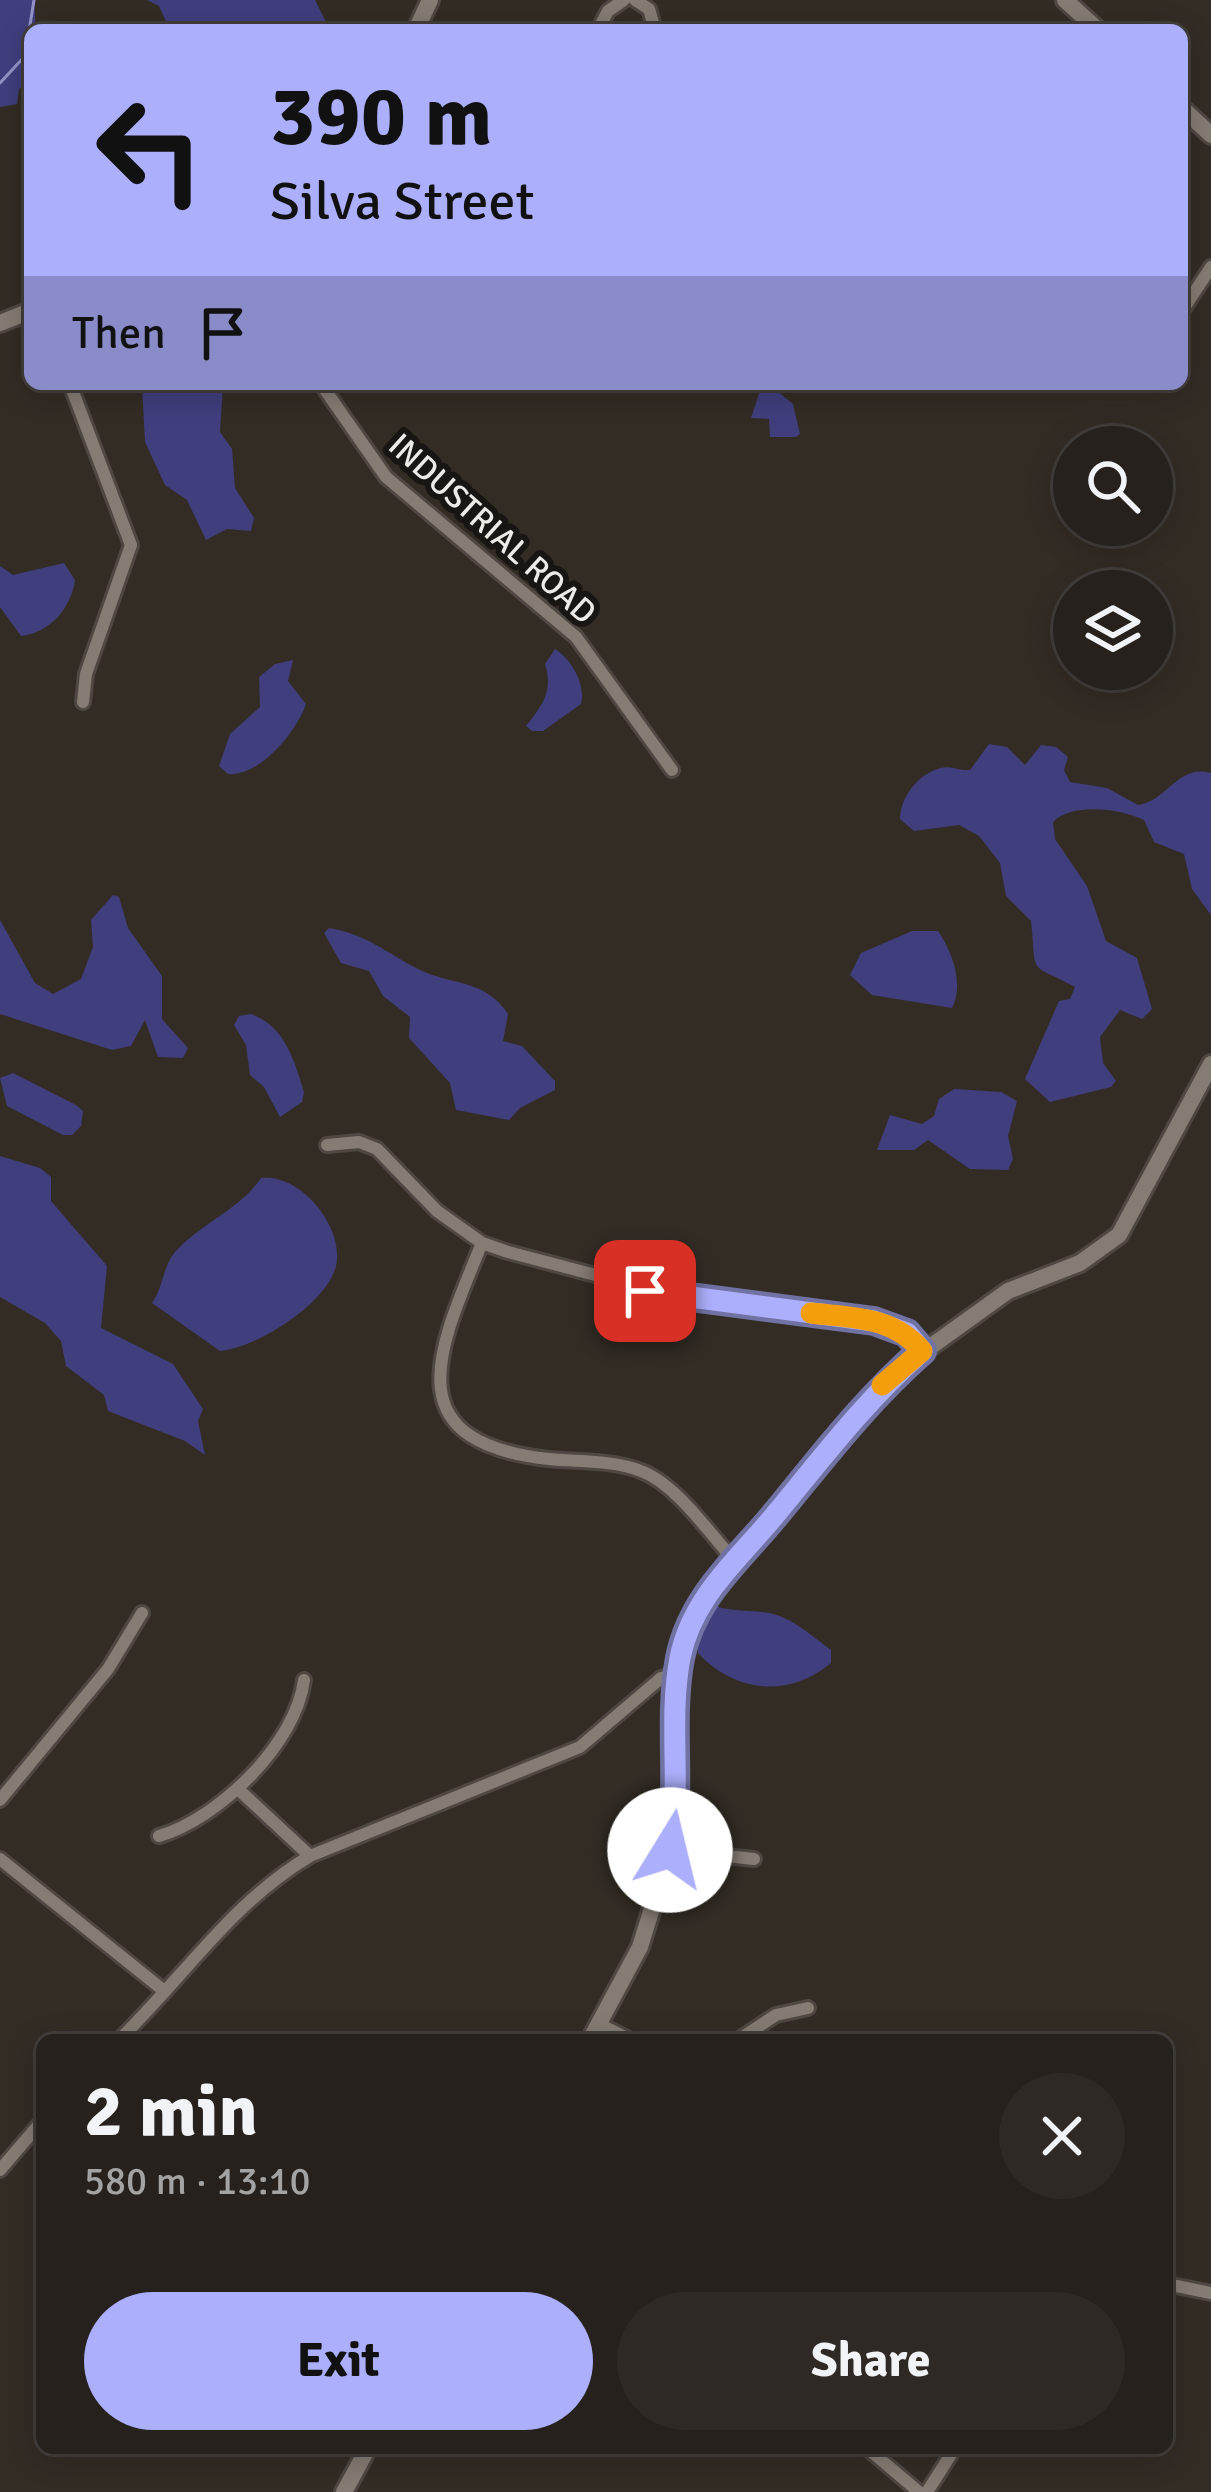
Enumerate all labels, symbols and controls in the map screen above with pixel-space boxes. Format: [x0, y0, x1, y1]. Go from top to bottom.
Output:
text: 390 m [270, 65, 492, 169]
icon: left [72, 72, 228, 228]
text: Silva Street [270, 168, 534, 235]
icon: arrive [190, 300, 256, 366]
text: Then [72, 306, 166, 361]
street label: INDUSTRIAL ROAD [380, 425, 604, 633]
map controls [1053, 426, 1173, 690]
button: search [1053, 426, 1173, 546]
button: layers [1053, 570, 1173, 690]
pin [594, 1240, 696, 1342]
icon: arrive [612, 1258, 678, 1324]
position arrow [607, 1787, 733, 1913]
text: 2 min [84, 2067, 258, 2156]
button: close [999, 2073, 1125, 2199]
text: 580 m · 13:10 [84, 2157, 311, 2205]
button: Exit [84, 2292, 593, 2430]
button: Share [617, 2292, 1125, 2430]

